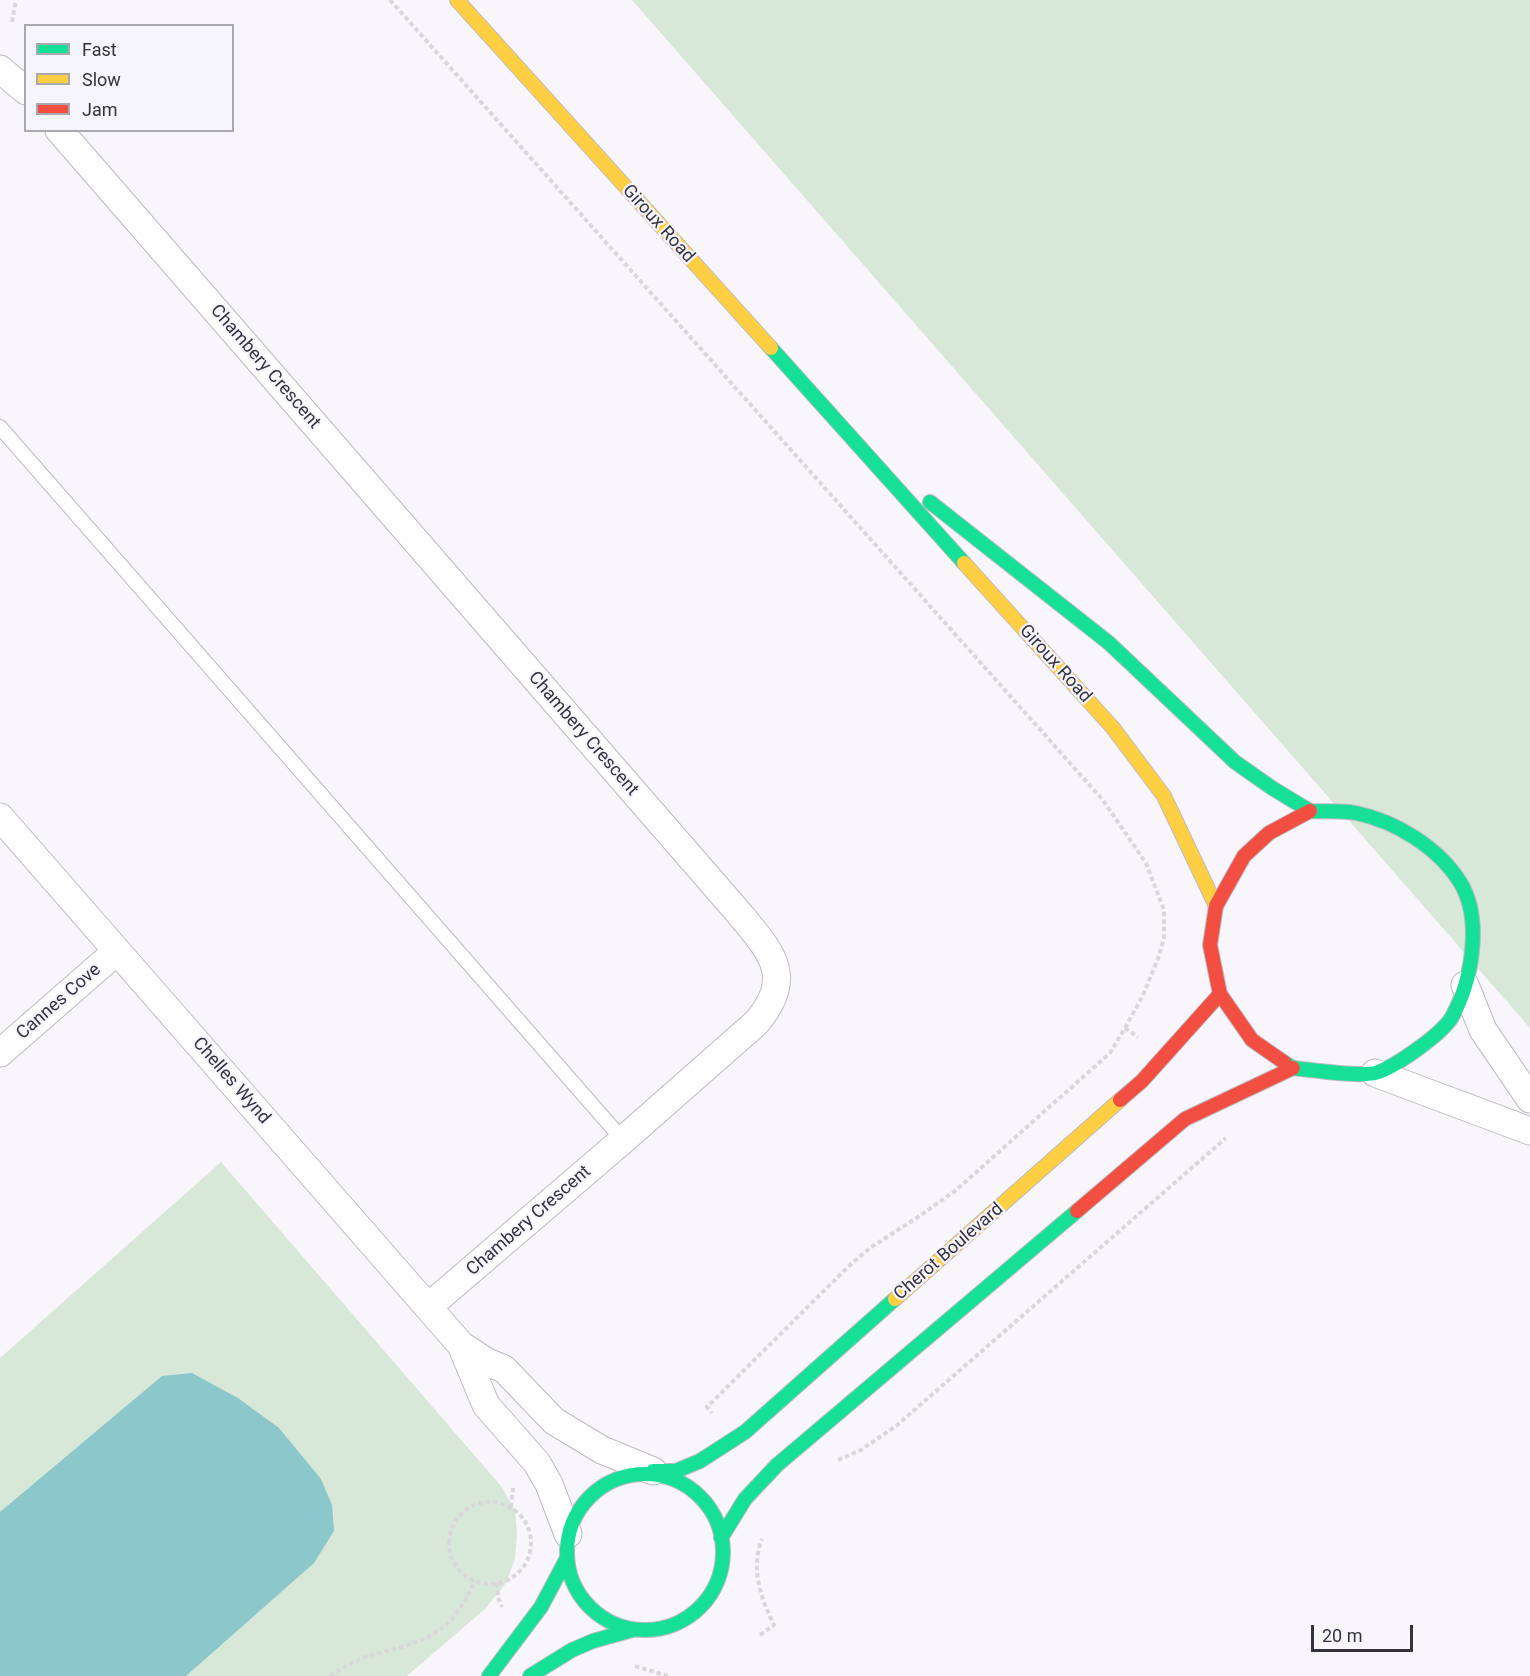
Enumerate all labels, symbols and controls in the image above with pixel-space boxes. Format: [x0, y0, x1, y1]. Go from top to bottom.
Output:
legend [24, 24, 234, 132]
text: Fast [82, 39, 117, 60]
text: Slow [82, 69, 121, 90]
text: Jam [82, 99, 118, 120]
street label: Giroux Road [617, 181, 699, 267]
street label: Chambery Crescent [205, 301, 325, 433]
street label: Giroux Road [1014, 621, 1096, 707]
street label: Chambery Crescent [523, 668, 643, 800]
street label: Cannes Cove [12, 960, 106, 1044]
street label: Chelles Wynd [187, 1033, 275, 1129]
street label: Chambery Crescent [463, 1161, 595, 1281]
street label: Cherot Boulevard [890, 1199, 1008, 1305]
scale bar [1314, 1613, 1416, 1651]
text: 20 m [1322, 1625, 1362, 1646]

